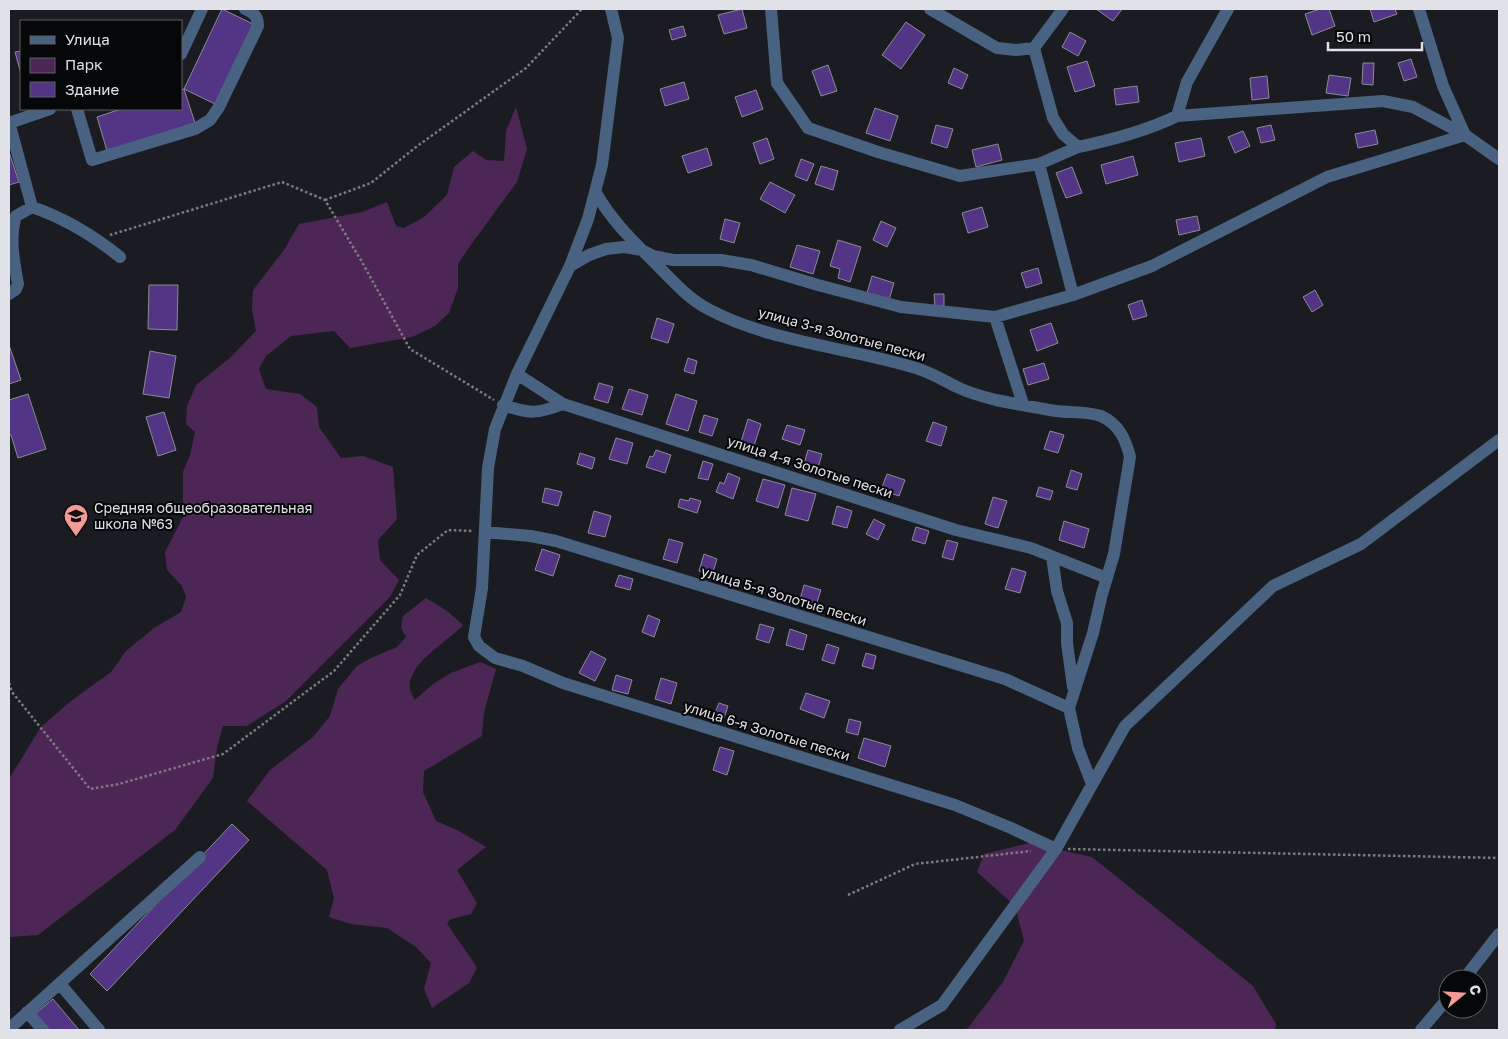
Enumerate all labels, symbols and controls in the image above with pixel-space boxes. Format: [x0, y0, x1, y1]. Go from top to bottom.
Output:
legend [20, 20, 182, 110]
scale bar [1328, 20, 1422, 52]
text: 50 m [1336, 27, 1371, 45]
text: Улица [65, 30, 110, 48]
text: Парк [65, 55, 103, 73]
text: Здание [65, 80, 119, 98]
street label: улица 3-я Золотые пески [757, 303, 928, 364]
street label: улица 4-я Золотые пески [725, 432, 895, 501]
place label: Средняя общеобразовательная школа №63 [94, 499, 313, 532]
school or university icon: Средняя общеобразовательная школа №63 [63, 503, 89, 537]
street label: улица 5-я Золотые пески [699, 562, 869, 629]
street label: улица 6-я Золотые пески [682, 697, 852, 764]
north arrow [1438, 969, 1488, 1019]
text: С [1466, 982, 1485, 997]

